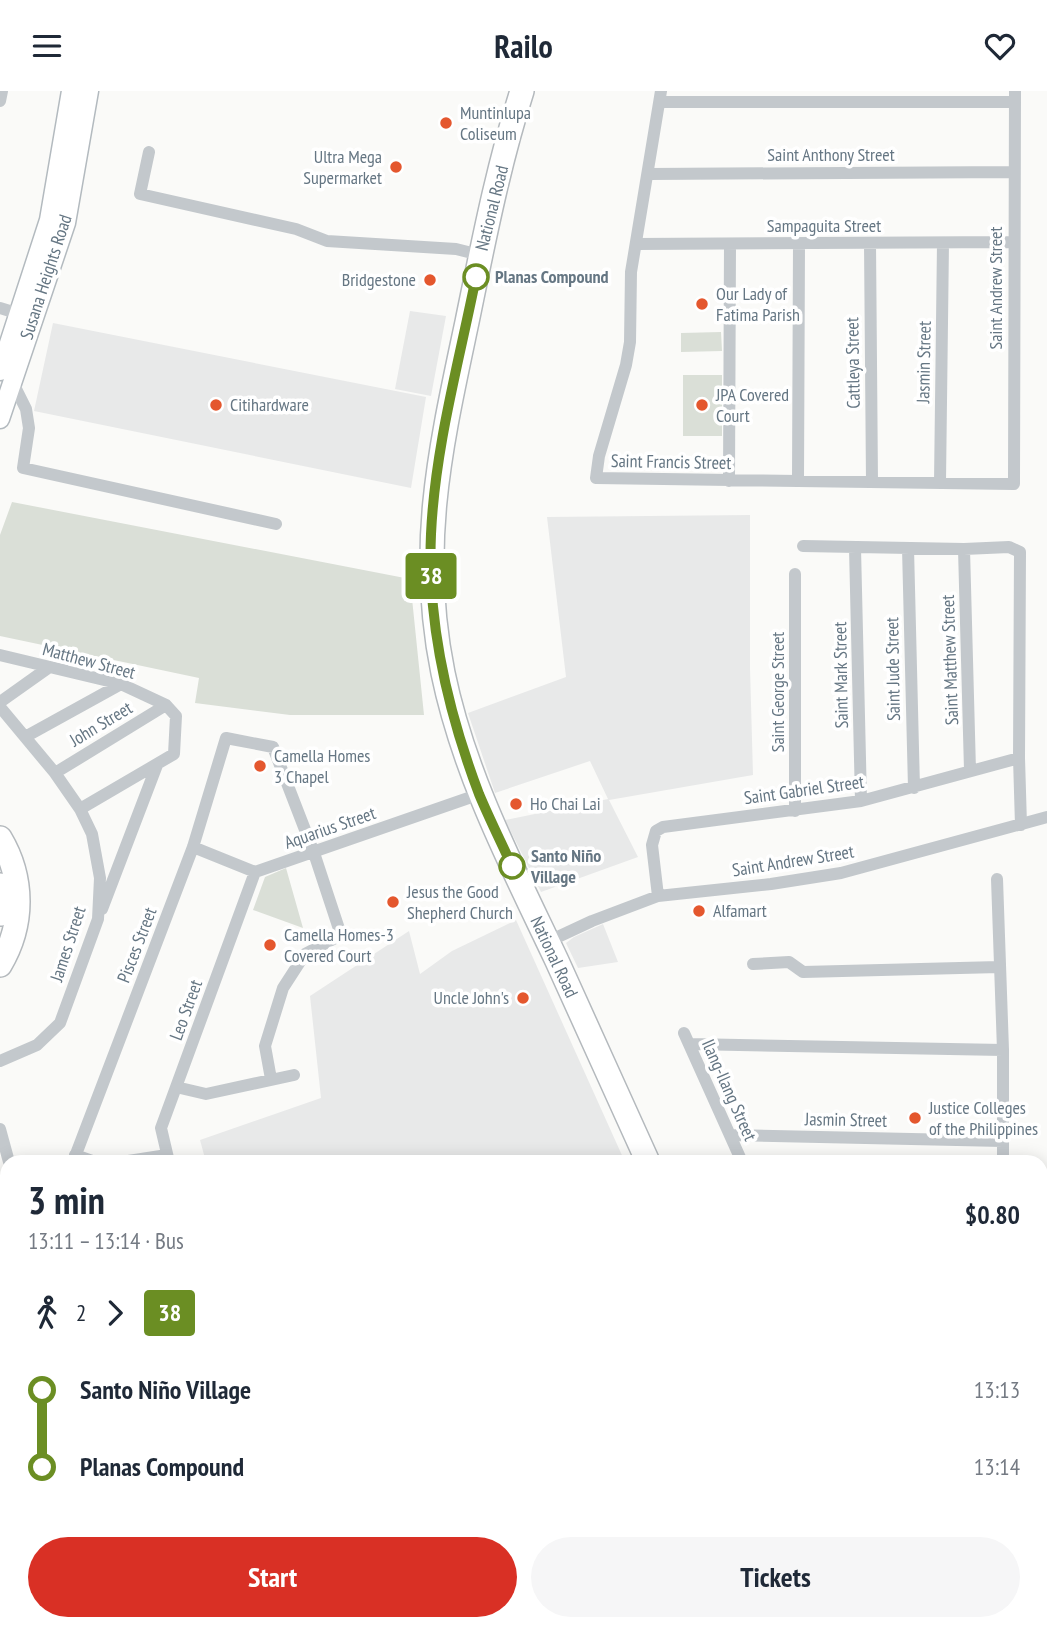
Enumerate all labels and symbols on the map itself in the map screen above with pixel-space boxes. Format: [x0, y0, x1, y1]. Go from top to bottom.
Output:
place label: Muntinlupa Coliseum [460, 101, 531, 145]
marker: Muntinlupa Coliseum [438, 115, 454, 131]
street label: Saint Anthony Street [767, 143, 895, 166]
place label: Ultra Mega Supermarket [303, 145, 382, 189]
marker: Ultra Mega Supermarket [388, 159, 404, 175]
street label: National Road [470, 163, 513, 253]
street label: Susana Heights Road [15, 211, 77, 342]
street label: Sampaguita Street [767, 214, 881, 237]
street label: Saint Andrew Street [984, 227, 1007, 349]
marker: Planas Compound [463, 264, 489, 290]
place label: Planas Compound [495, 265, 609, 288]
place label: Bridgestone [342, 268, 416, 291]
marker: Bridgestone [422, 272, 438, 288]
place label: Our Lady of Fatima Parish [716, 282, 800, 326]
marker: Our Lady of Fatima Parish [694, 296, 710, 312]
street label: Cattleya Street [840, 317, 865, 409]
street label: Jasmin Street [911, 321, 936, 404]
place label: JPA Covered Court [715, 383, 789, 427]
place label: Citihardware [230, 393, 309, 416]
marker: Citihardware [208, 397, 224, 413]
marker: JPA Covered Court [694, 397, 710, 413]
street label: Saint Francis Street [611, 449, 731, 474]
line badge: 38 [400, 553, 462, 599]
street label: Saint Matthew Street [936, 594, 963, 726]
street label: Saint Jude Street [880, 617, 905, 721]
street label: Saint Mark Street [828, 621, 853, 729]
street label: Saint George Street [766, 632, 789, 752]
street label: Matthew Street [40, 637, 138, 684]
street label: John Street [64, 696, 136, 752]
place label: Camella Homes 3 Chapel [274, 744, 370, 788]
marker: Camella Homes 3 Chapel [252, 758, 268, 774]
street label: Saint Gabriel Street [742, 770, 865, 809]
place label: Ho Chai Lai [530, 792, 601, 815]
marker: Ho Chai Lai [508, 796, 524, 812]
street label: Aquarius Street [281, 801, 378, 854]
street label: Saint Andrew Street [730, 840, 855, 881]
place label: Santo Niño Village [530, 844, 601, 888]
marker: Santo Niño Village [499, 853, 525, 879]
place label: Jesus the Good Shepherd Church [406, 880, 513, 924]
marker: Jesus the Good Shepherd Church [385, 894, 401, 910]
place label: Alfamart [713, 899, 767, 922]
street label: James Street [44, 903, 91, 985]
marker: Alfamart [691, 903, 707, 919]
street label: Pisces Street [112, 904, 161, 986]
street label: National Road [526, 912, 583, 1001]
place label: Camella Homes-3 Covered Court [284, 923, 394, 967]
marker: Camella Homes-3 Covered Court [262, 937, 278, 953]
street label: Leo Street [164, 976, 207, 1043]
place label: Uncle John's [434, 986, 509, 1009]
marker: Uncle John's [515, 990, 531, 1006]
street label: Ilang-Ilang Street [697, 1035, 762, 1144]
place label: Justice Colleges of the Philippines [928, 1096, 1038, 1140]
street label: Jasmin Street [804, 1107, 887, 1132]
marker: Justice Colleges of the Philippines [907, 1110, 923, 1126]

